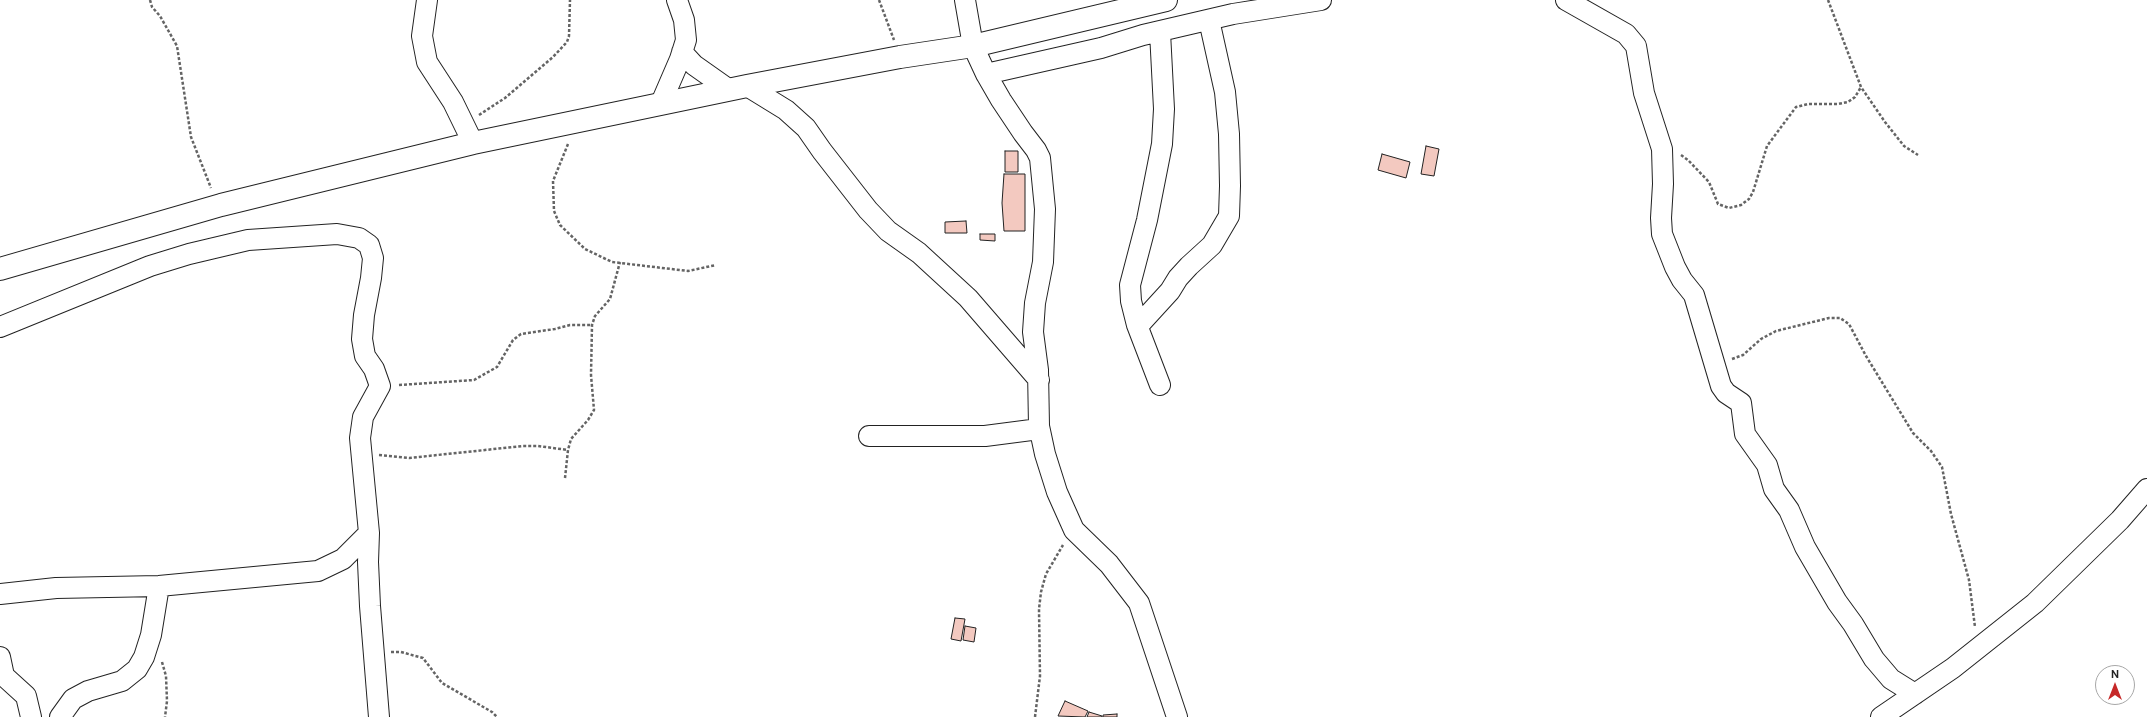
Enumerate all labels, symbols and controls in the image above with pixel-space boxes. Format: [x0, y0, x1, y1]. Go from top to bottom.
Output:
north arrow [2095, 665, 2135, 705]
text: N [2111, 667, 2119, 681]

